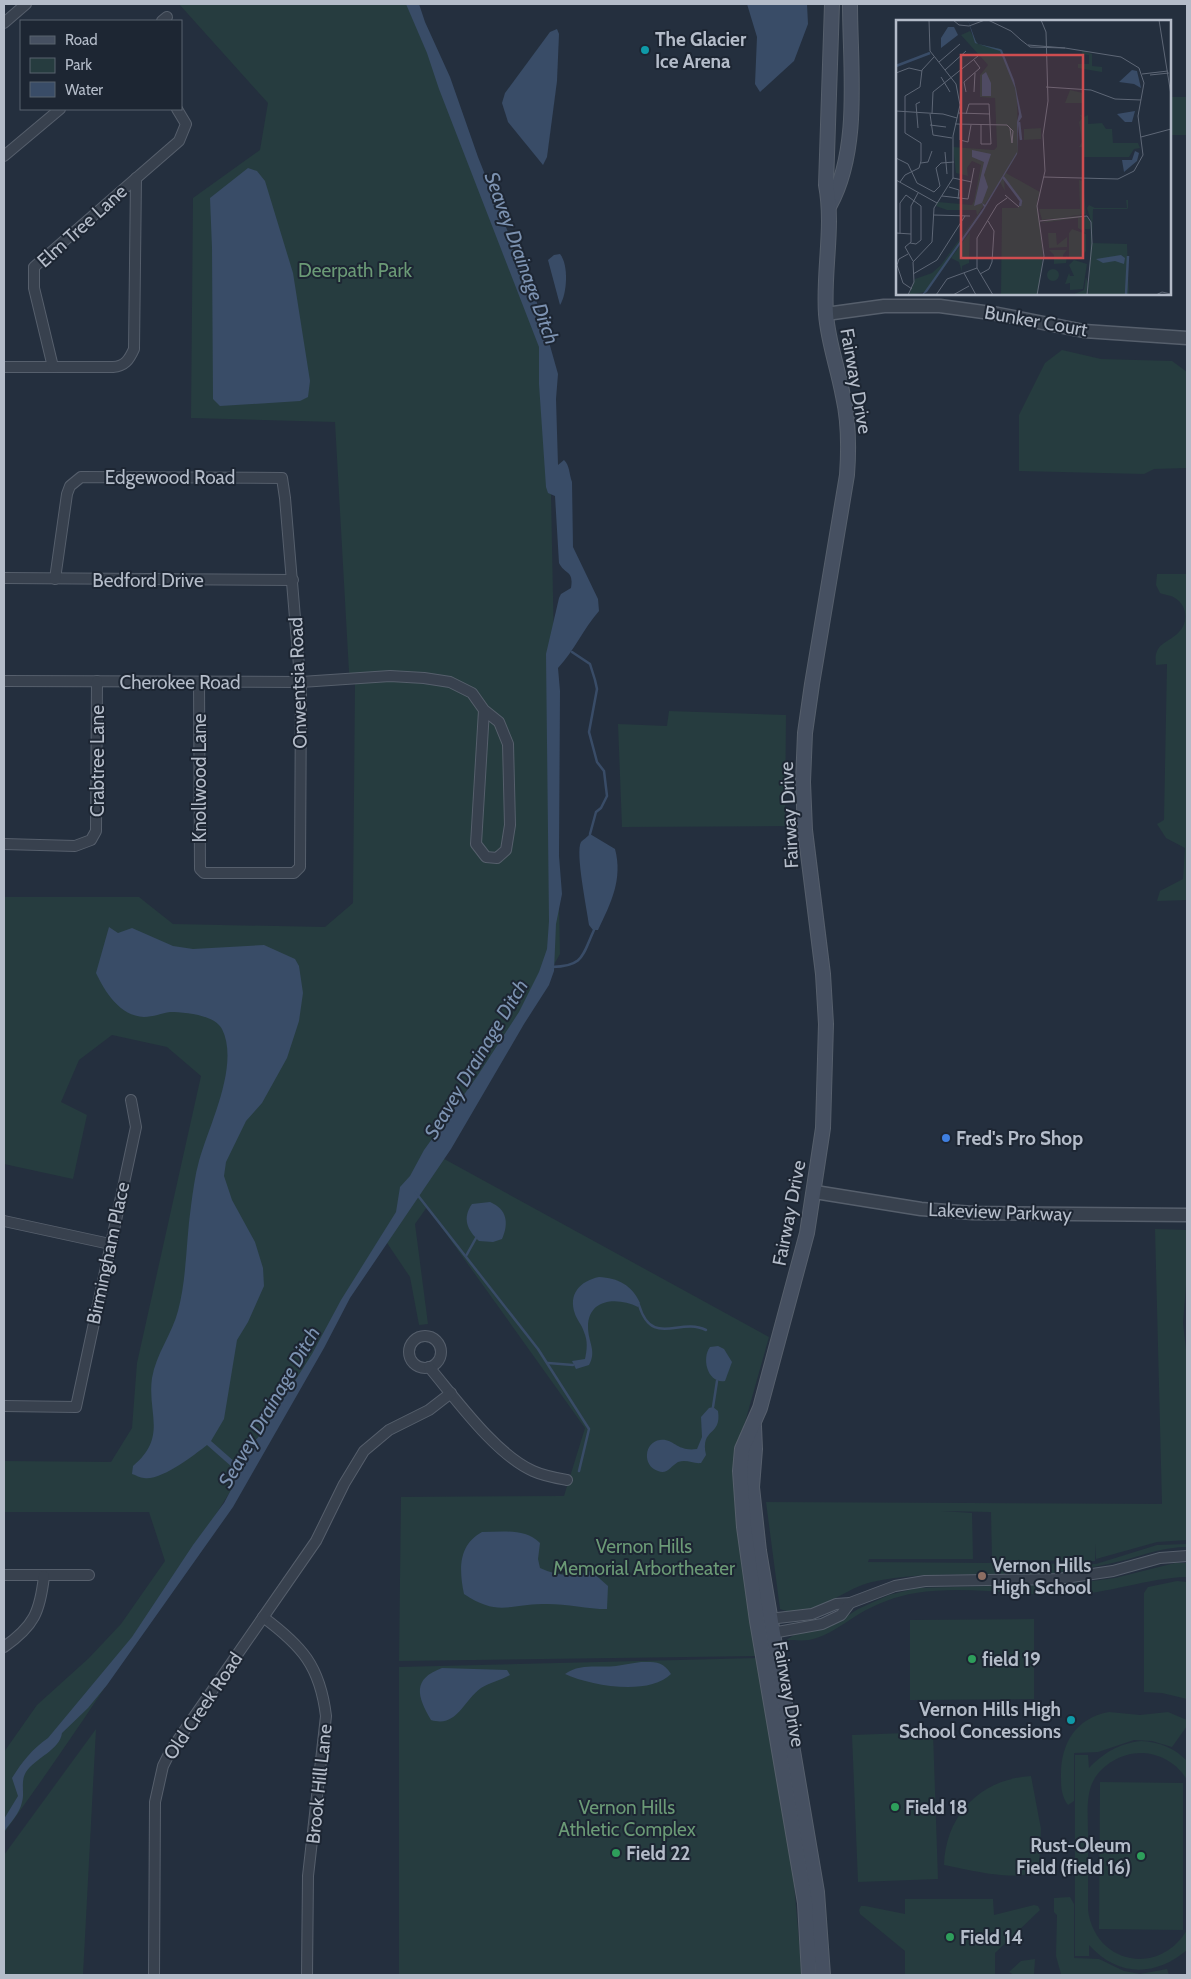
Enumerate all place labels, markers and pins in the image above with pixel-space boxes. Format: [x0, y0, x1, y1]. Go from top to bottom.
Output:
place label: The Glacier Ice Arena [655, 28, 747, 73]
marker: The Glacier Ice Arena [639, 44, 651, 56]
place label: Fred's Pro Shop [956, 1127, 1083, 1150]
marker: Fred's Pro Shop [940, 1132, 952, 1144]
place label: Vernon Hills High School [992, 1554, 1091, 1599]
marker: Vernon Hills High School [976, 1570, 988, 1582]
place label: field 19 [982, 1648, 1041, 1671]
marker: field 19 [966, 1653, 978, 1665]
place label: Vernon Hills High School Concessions [899, 1698, 1061, 1743]
marker: Vernon Hills High School Concessions [1065, 1714, 1077, 1726]
place label: Field 18 [905, 1796, 968, 1819]
marker: Field 18 [889, 1801, 901, 1813]
place label: Rust-Oleum Field (field 16) [1016, 1834, 1131, 1879]
place label: Field 22 [626, 1842, 690, 1865]
marker: Field 22 [610, 1847, 622, 1859]
marker: Rust-Oleum Field (field 16) [1135, 1850, 1147, 1862]
place label: Field 14 [960, 1926, 1023, 1949]
marker: Field 14 [944, 1931, 956, 1943]

